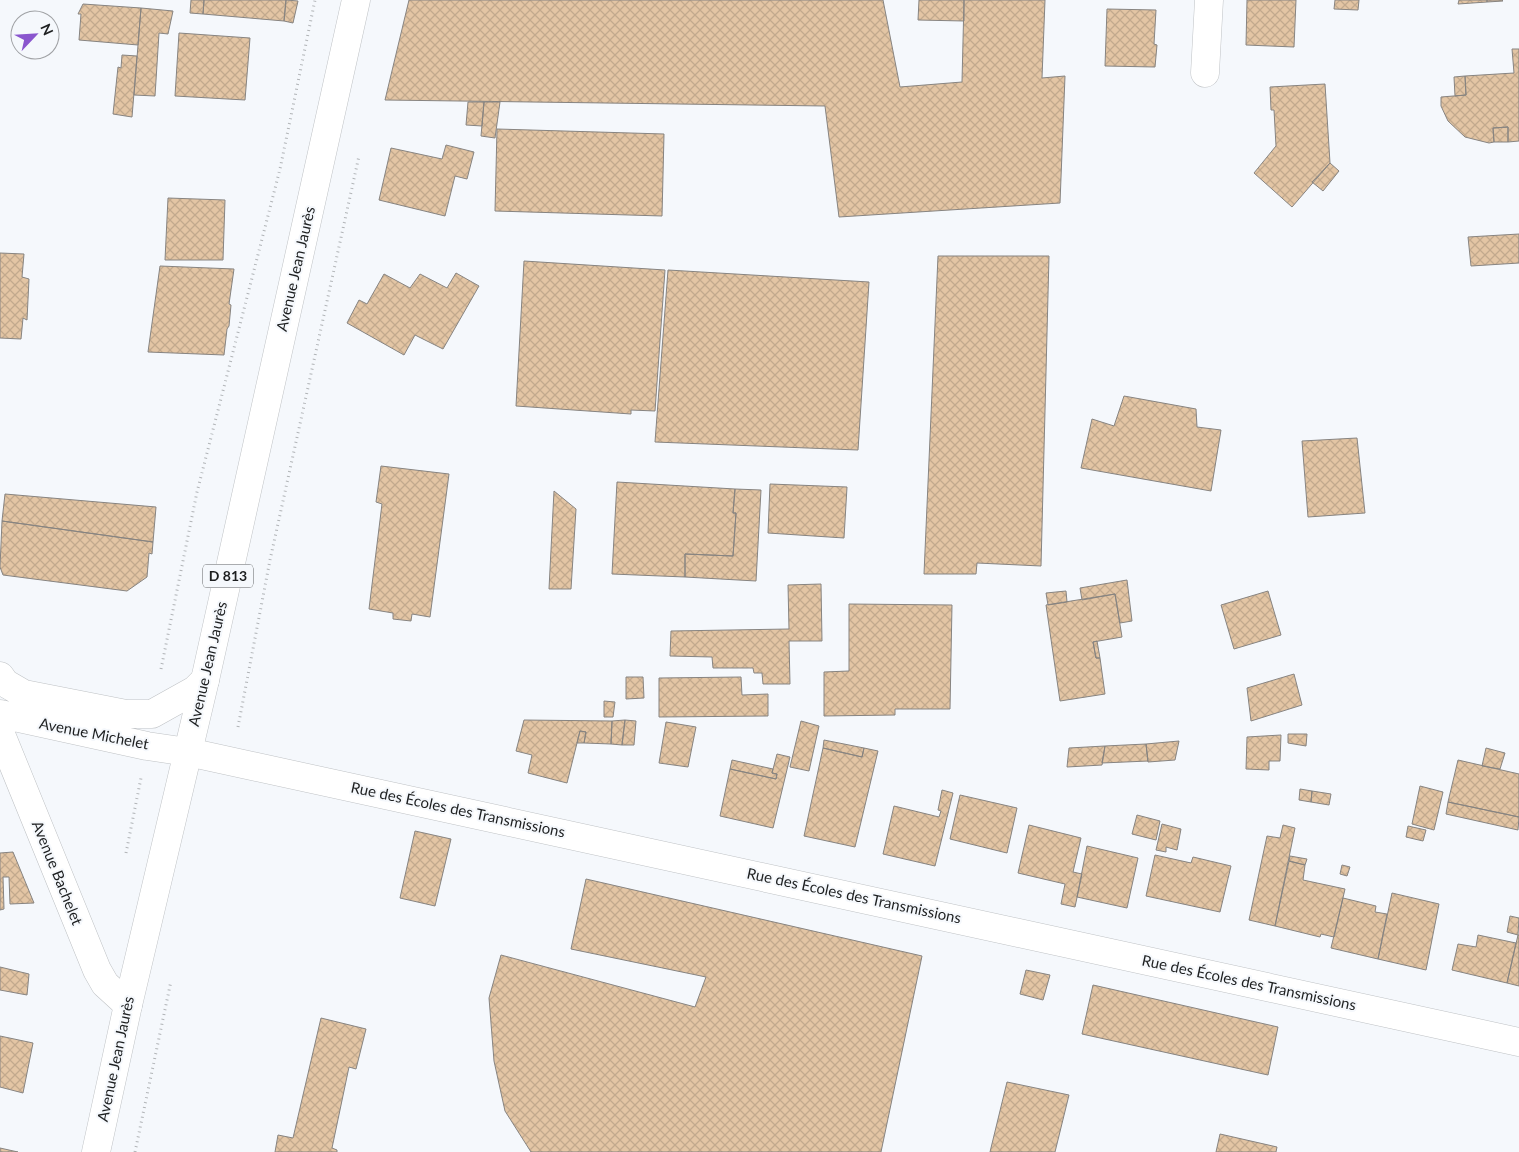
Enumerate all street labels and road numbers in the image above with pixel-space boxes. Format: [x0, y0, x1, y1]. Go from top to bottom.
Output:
street label: Avenue Jean Jaurès [272, 205, 318, 333]
road number: D 813 [203, 564, 253, 588]
street label: Avenue Jean Jaurès [184, 600, 230, 728]
street label: Avenue Michelet [38, 714, 151, 753]
street label: Rue des Écoles des Transmissions [349, 778, 567, 841]
street label: Avenue Bachelet [29, 818, 87, 928]
street label: Rue des Écoles des Transmissions [745, 864, 963, 927]
street label: Rue des Écoles des Transmissions [1140, 951, 1358, 1014]
street label: Avenue Jean Jaurès [93, 994, 137, 1123]

